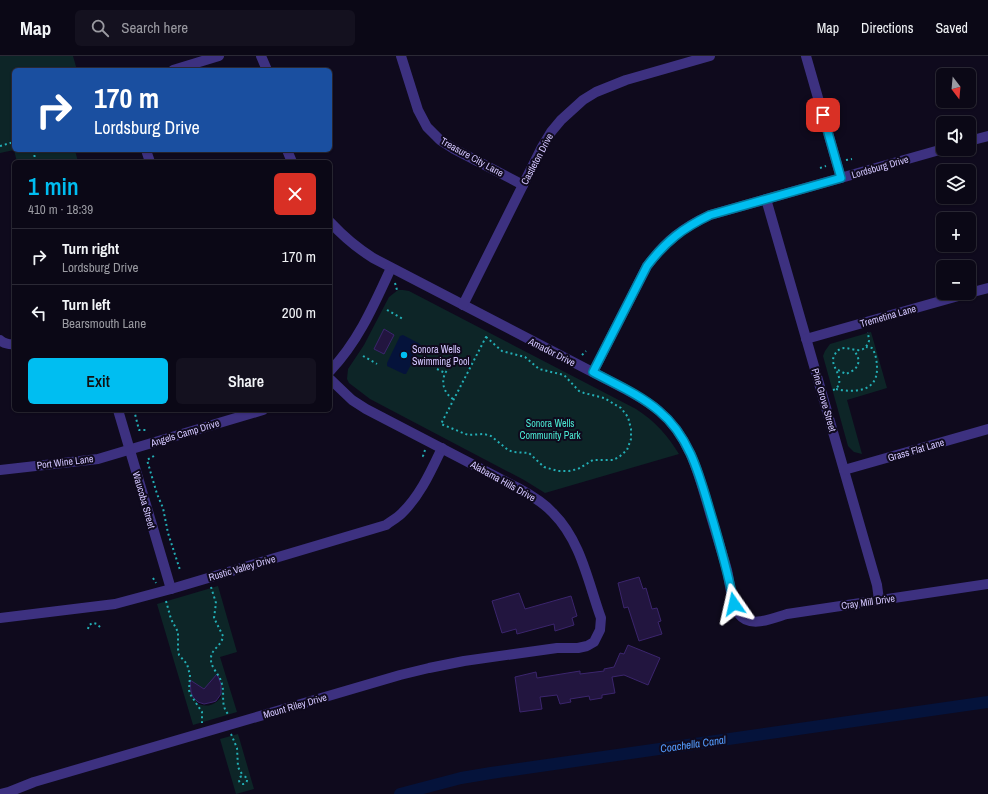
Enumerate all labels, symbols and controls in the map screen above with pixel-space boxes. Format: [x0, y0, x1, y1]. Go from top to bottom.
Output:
search box [75, 10, 355, 46]
text: Map [20, 15, 51, 41]
icon: search [89, 17, 111, 39]
text: Search here [121, 17, 188, 38]
text: Map [817, 19, 839, 37]
text: Directions [861, 19, 913, 37]
text: Saved [935, 19, 968, 37]
north arrow [936, 68, 976, 108]
map controls [936, 68, 976, 300]
text: 170 m [94, 79, 159, 117]
icon: right [28, 84, 80, 136]
pin [806, 98, 840, 132]
icon: arrive [812, 104, 834, 126]
text: Lordsburg Drive [94, 115, 200, 140]
button: sound [936, 116, 976, 156]
street label: Castleton Drive [518, 131, 556, 187]
street label: Treasure City Lane [438, 134, 506, 180]
street label: Lordsburg Drive [850, 153, 910, 181]
button: layers [936, 164, 976, 204]
text: 1 min [28, 170, 79, 202]
button: close [274, 173, 316, 215]
text: 410 m · 18:39 [28, 201, 93, 218]
button: + [936, 212, 976, 252]
text: Turn right [62, 238, 119, 259]
icon: right [28, 246, 50, 268]
text: 170 m [282, 246, 316, 267]
text: Lordsburg Drive [62, 259, 138, 276]
button: − [936, 260, 976, 300]
text: Turn left [62, 294, 110, 315]
icon: left [28, 302, 50, 324]
text: 200 m [282, 302, 316, 323]
street label: Tremetina Lane [859, 302, 918, 330]
text: Bearsmouth Lane [62, 315, 146, 332]
street label: Amador Drive [526, 334, 578, 369]
place label: Sonora Wells Swimming Pool [412, 343, 470, 368]
marker: Sonora Wells Swimming Pool [399, 350, 409, 360]
button: Exit [28, 358, 168, 404]
button: Share [176, 358, 316, 404]
street label: Pine Grove Street [809, 367, 839, 434]
street label: Angels Camp Drive [148, 416, 221, 450]
park label: Sonora Wells Community Park [519, 417, 581, 442]
street label: Grass Flat Lane [886, 436, 946, 464]
street label: Port Wine Lane [36, 452, 95, 472]
street label: Alabama Hills Drive [467, 457, 538, 504]
street label: Waucoba Street [130, 470, 159, 531]
street label: Rustic Valley Drive [207, 552, 277, 584]
position arrow [713, 583, 755, 625]
street label: Cray Mill Drive [840, 592, 896, 612]
street label: Mount Riley Drive [262, 691, 329, 721]
water label: Coachella Canal [659, 732, 728, 756]

